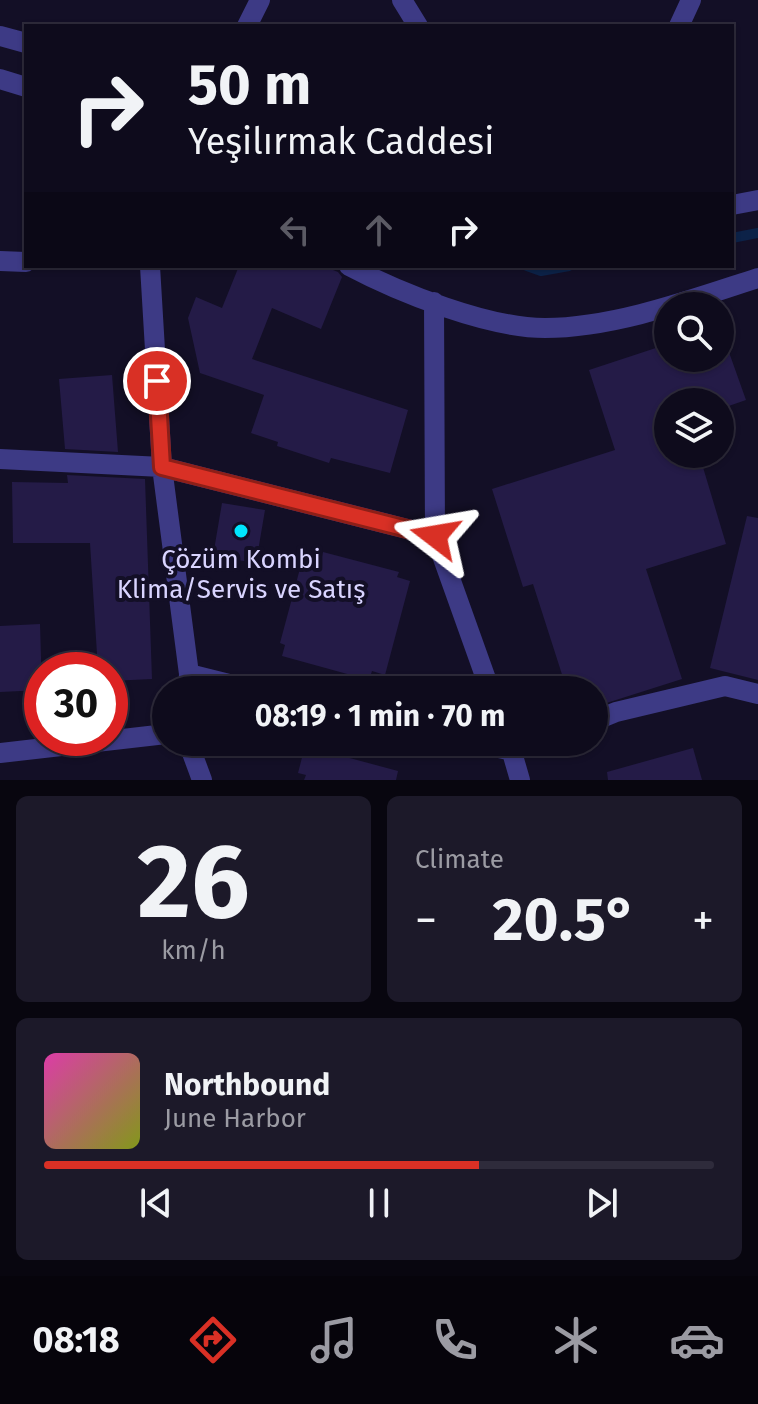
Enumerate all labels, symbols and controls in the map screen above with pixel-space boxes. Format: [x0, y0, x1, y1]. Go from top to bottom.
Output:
text: 50 m [188, 52, 311, 119]
icon: right [56, 56, 160, 160]
text: Yeşilırmak Caddesi [188, 120, 494, 164]
icon: left [273, 208, 317, 252]
icon: ahead [357, 208, 401, 252]
icon: right [441, 208, 485, 252]
map controls [654, 292, 734, 468]
button: search [654, 292, 734, 372]
pin [123, 347, 191, 415]
icon: arrive [135, 359, 179, 403]
button: layers [654, 388, 734, 468]
position arrow [393, 494, 477, 578]
marker: Çözüm Kombi Klima/Servis ve Satış [232, 522, 250, 540]
place label: Çözüm Kombi Klima/Servis ve Satış [117, 544, 365, 605]
speed limit sign: 30 [24, 652, 128, 756]
text: 08:19 · 1 min · 70 m [255, 698, 505, 734]
text: 26 [137, 820, 250, 945]
text: Climate [415, 844, 504, 875]
text: 20.5° [493, 884, 636, 956]
text: − [415, 894, 437, 947]
text: + [692, 894, 714, 947]
text: km/h [161, 935, 226, 966]
text: Northbound [164, 1067, 330, 1103]
text: June Harbor [164, 1103, 306, 1134]
icon: previous [134, 1181, 178, 1225]
icon: pause [357, 1181, 401, 1225]
icon: next [580, 1181, 624, 1225]
icon: directions [185, 1312, 241, 1368]
icon: music [306, 1312, 362, 1368]
icon: phone [427, 1312, 483, 1368]
icon: climate [548, 1312, 604, 1368]
icon: car [669, 1312, 725, 1368]
text: 08:18 [33, 1318, 120, 1362]

